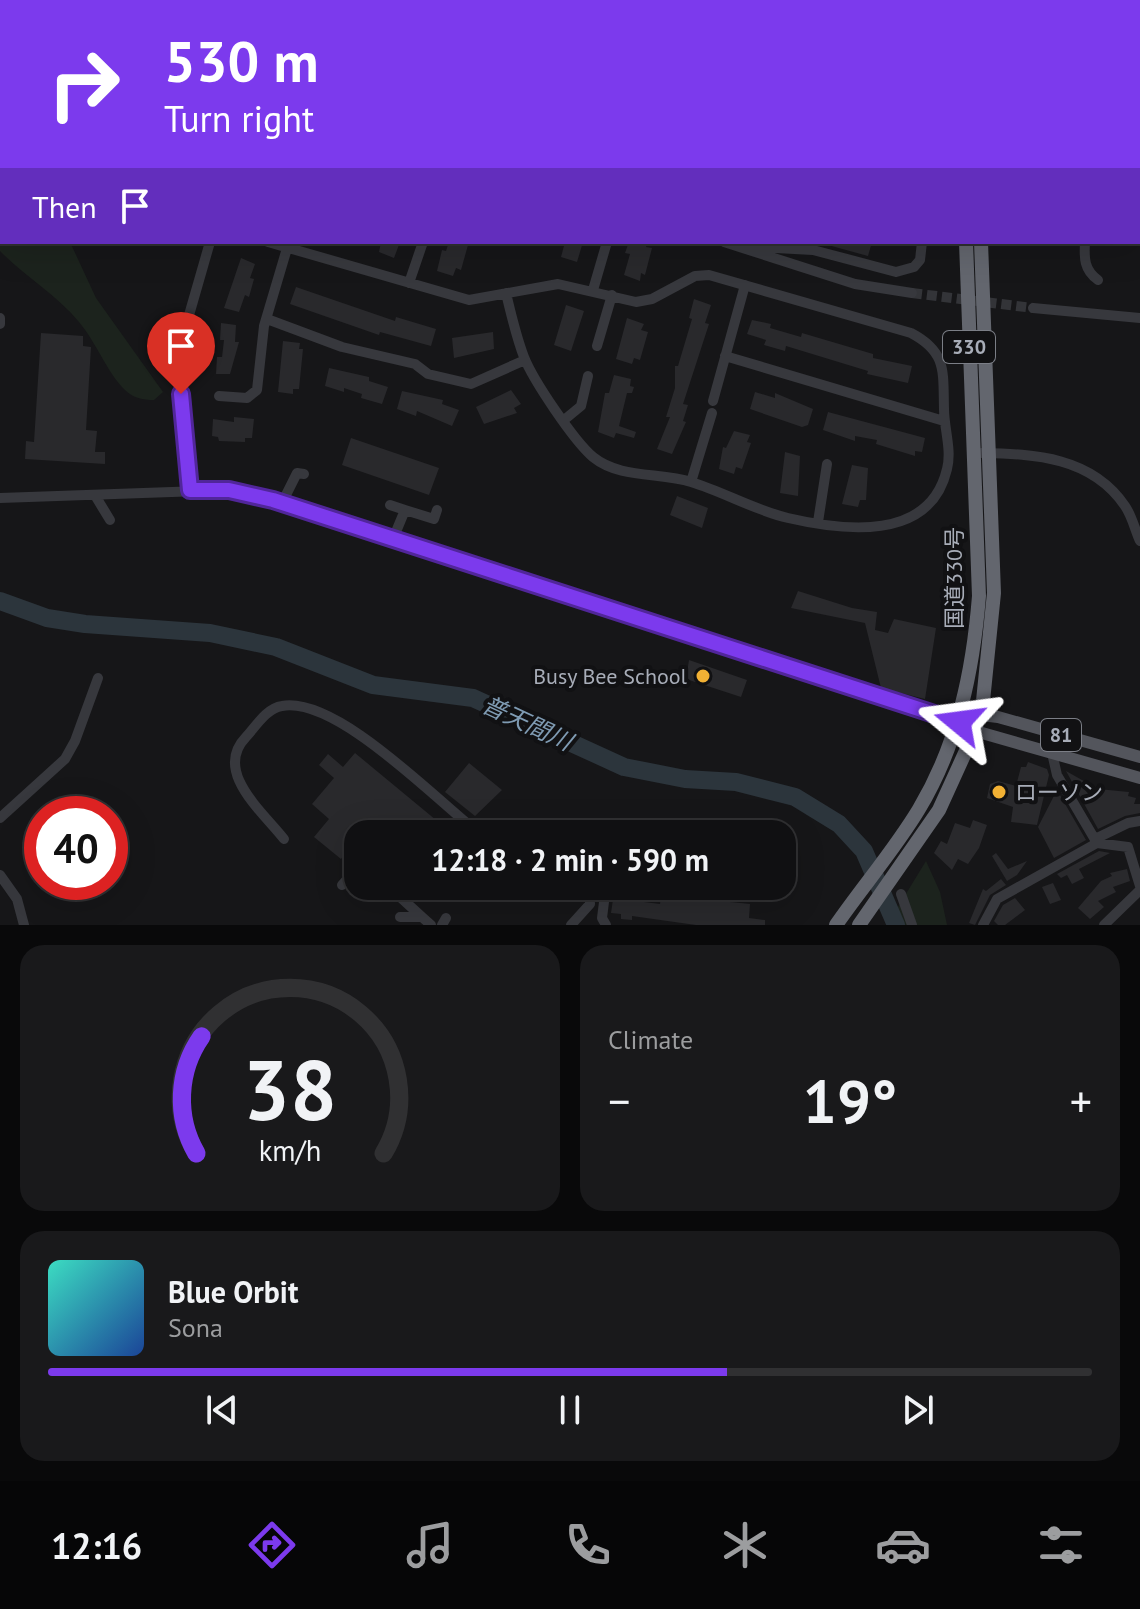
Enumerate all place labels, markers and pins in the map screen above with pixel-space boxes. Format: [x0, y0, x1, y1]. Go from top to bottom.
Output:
pin [147, 312, 215, 394]
place label: Busy Bee School [533, 662, 688, 690]
marker: Busy Bee School [694, 667, 712, 685]
place label: ローソン [1015, 778, 1103, 806]
marker: ローソン [990, 783, 1008, 801]

